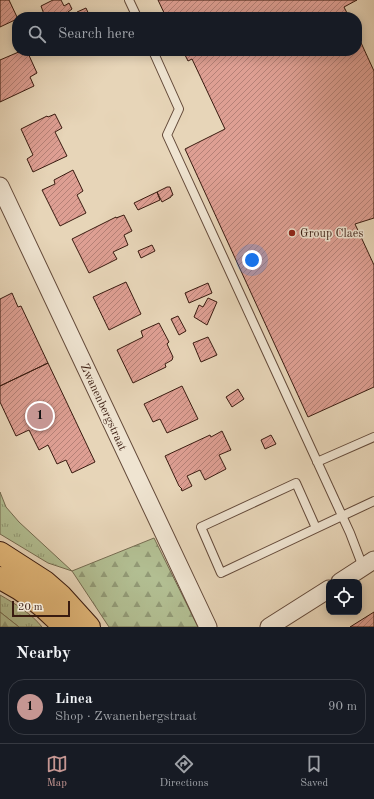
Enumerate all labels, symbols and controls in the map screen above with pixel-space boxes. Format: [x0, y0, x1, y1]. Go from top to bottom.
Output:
search box [12, 12, 362, 56]
icon: search [26, 23, 48, 45]
text: Search here [58, 27, 135, 42]
marker: Group Claes [287, 228, 297, 238]
place label: Group Claes [300, 228, 363, 240]
your location [242, 250, 262, 270]
street label: Zwanenbergstraat [78, 362, 129, 453]
pin: 1 [27, 401, 53, 431]
map controls [326, 579, 362, 615]
button: locate [326, 579, 362, 615]
scale bar [12, 599, 70, 618]
text: 20 m [18, 602, 43, 613]
text: Nearby [16, 645, 71, 662]
text: Linea [55, 692, 93, 707]
text: 1 [26, 700, 34, 713]
text: 90 m [328, 700, 357, 713]
text: Shop · Zwanenbergstraat [55, 710, 197, 723]
tab: Map [46, 753, 68, 791]
tab: Directions [160, 753, 208, 791]
tab: Saved [300, 753, 328, 791]

